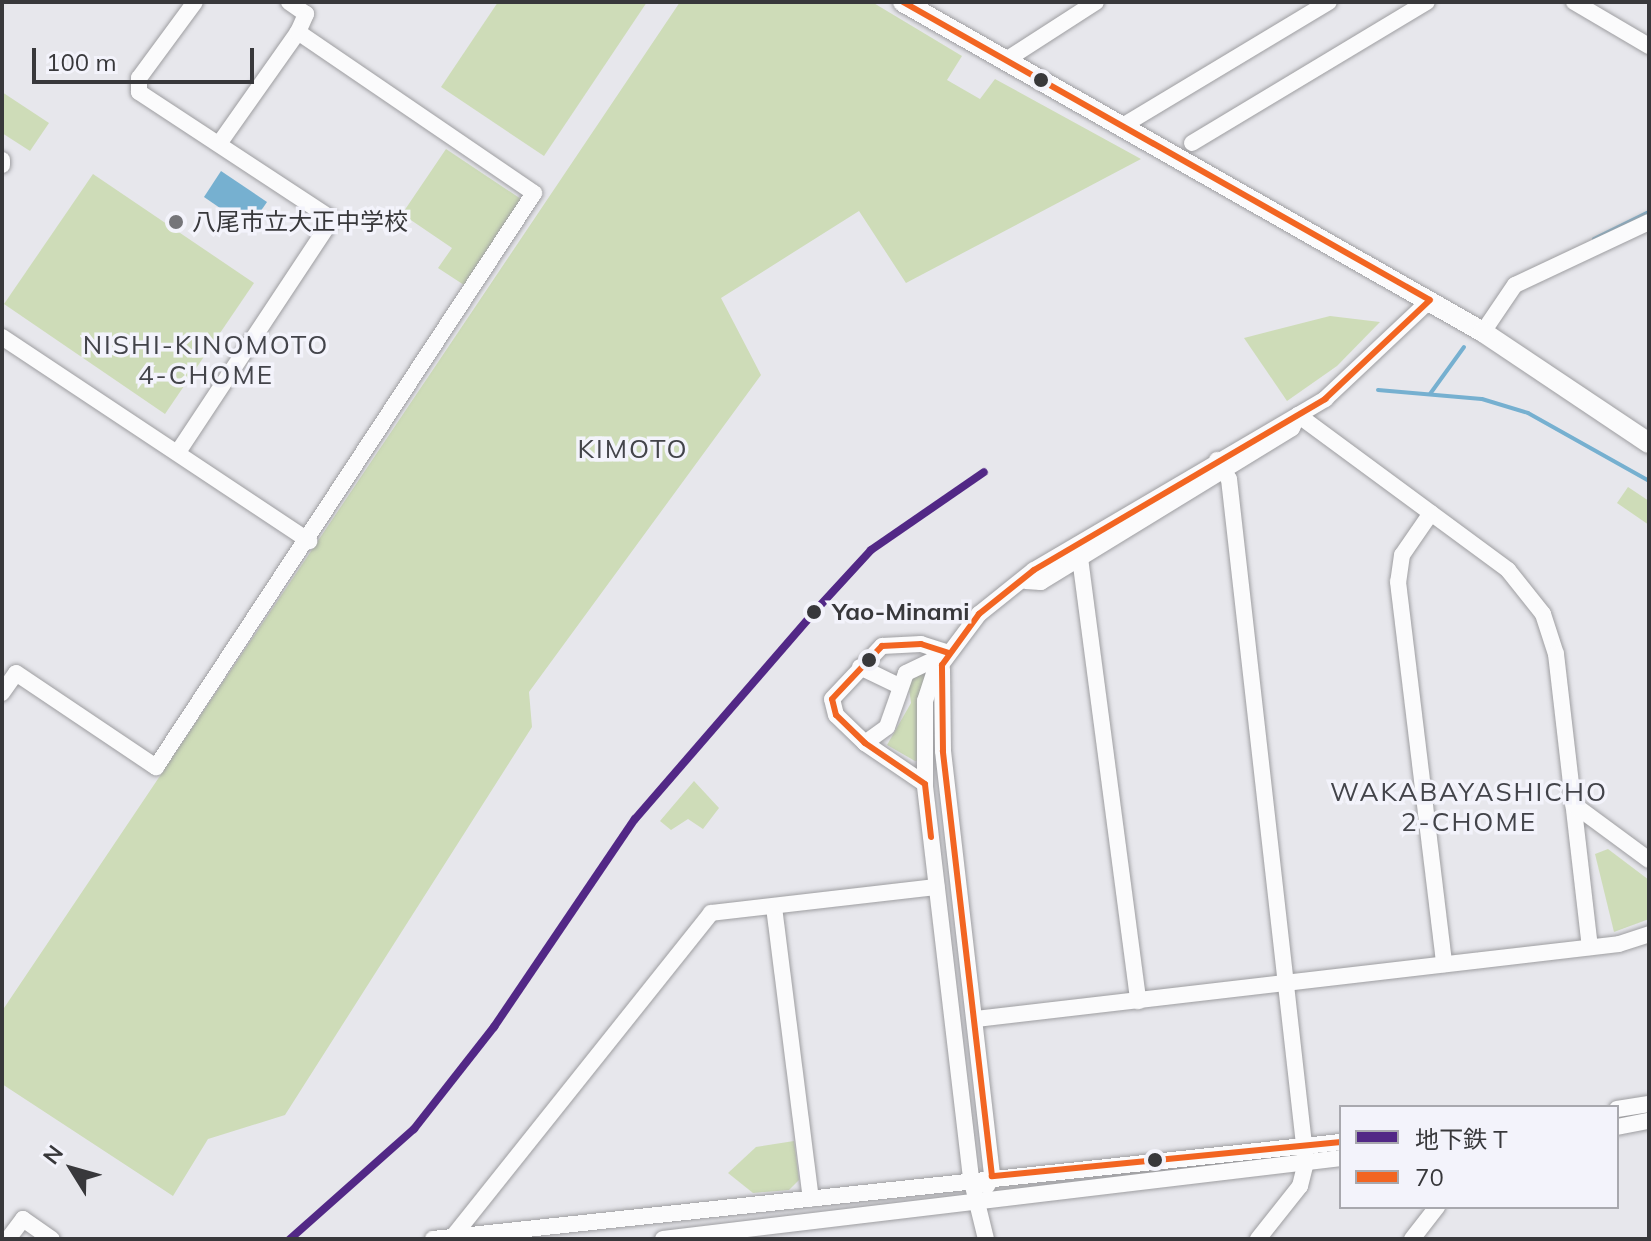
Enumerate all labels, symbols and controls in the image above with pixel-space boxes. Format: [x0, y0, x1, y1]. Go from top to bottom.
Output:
scale bar [36, 32, 258, 82]
text: 100 m [46, 47, 117, 77]
unlabelled marker [1033, 72, 1049, 88]
place label: 八尾市立大正中学校 [192, 208, 408, 236]
marker: 八尾市立大正中学校 [167, 213, 185, 231]
district label: NISHI-KINOMOTO 4-CHOME [83, 329, 329, 390]
district label: KIMOTO [577, 433, 689, 465]
place label: Yao-Minami [832, 598, 970, 626]
marker: Yao-Minami [803, 601, 825, 623]
unlabelled marker [861, 652, 877, 668]
district label: WAKABAYASHICHO 2-CHOME [1330, 776, 1608, 838]
legend [1339, 1105, 1619, 1209]
text: 地下鉄 T [1415, 1124, 1508, 1154]
north arrow [32, 1129, 112, 1209]
text: N [37, 1139, 69, 1170]
unlabelled marker [1147, 1152, 1163, 1168]
text: 70 [1415, 1162, 1444, 1192]

